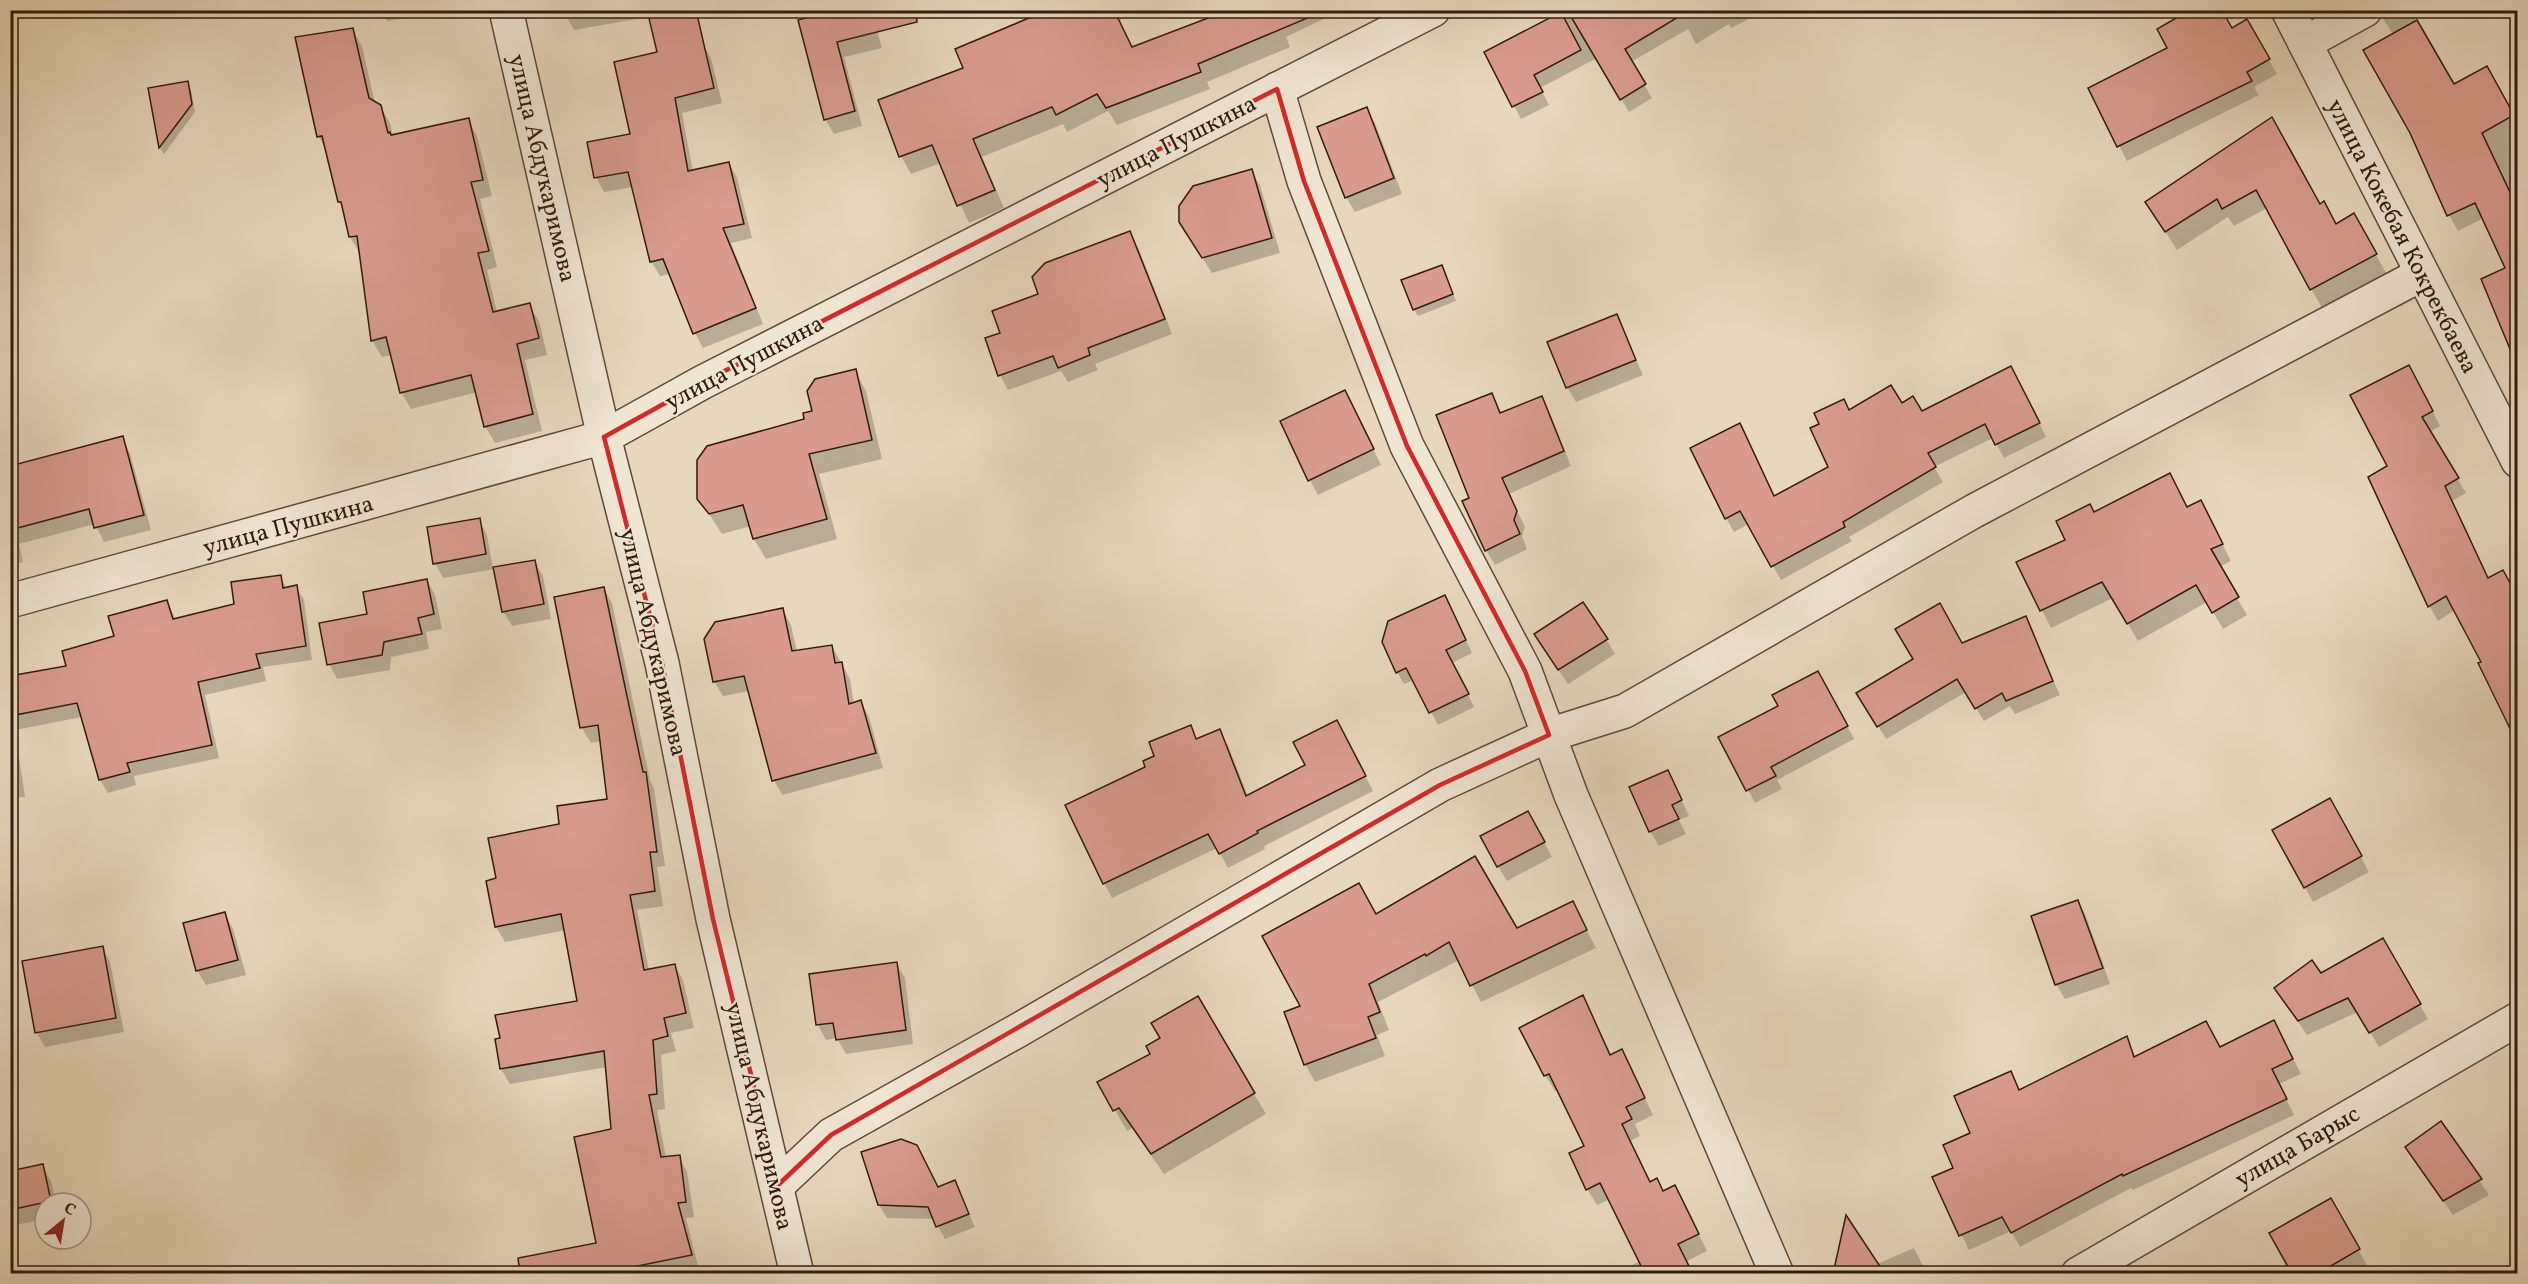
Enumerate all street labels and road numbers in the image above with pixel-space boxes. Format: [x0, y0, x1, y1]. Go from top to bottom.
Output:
street label: улица Абдукаримова [498, 51, 584, 286]
street label: улица Пушкина [1091, 88, 1263, 198]
street label: улица Кокебая Кокрекбаева [2317, 94, 2485, 380]
street label: улица Пушкина [659, 308, 830, 420]
street label: улица Пушкина [199, 488, 378, 566]
street label: улица Абдукаримова [609, 525, 695, 760]
street label: улица Абдукаримова [715, 999, 801, 1234]
street label: улица Барыс [2229, 1098, 2367, 1197]

